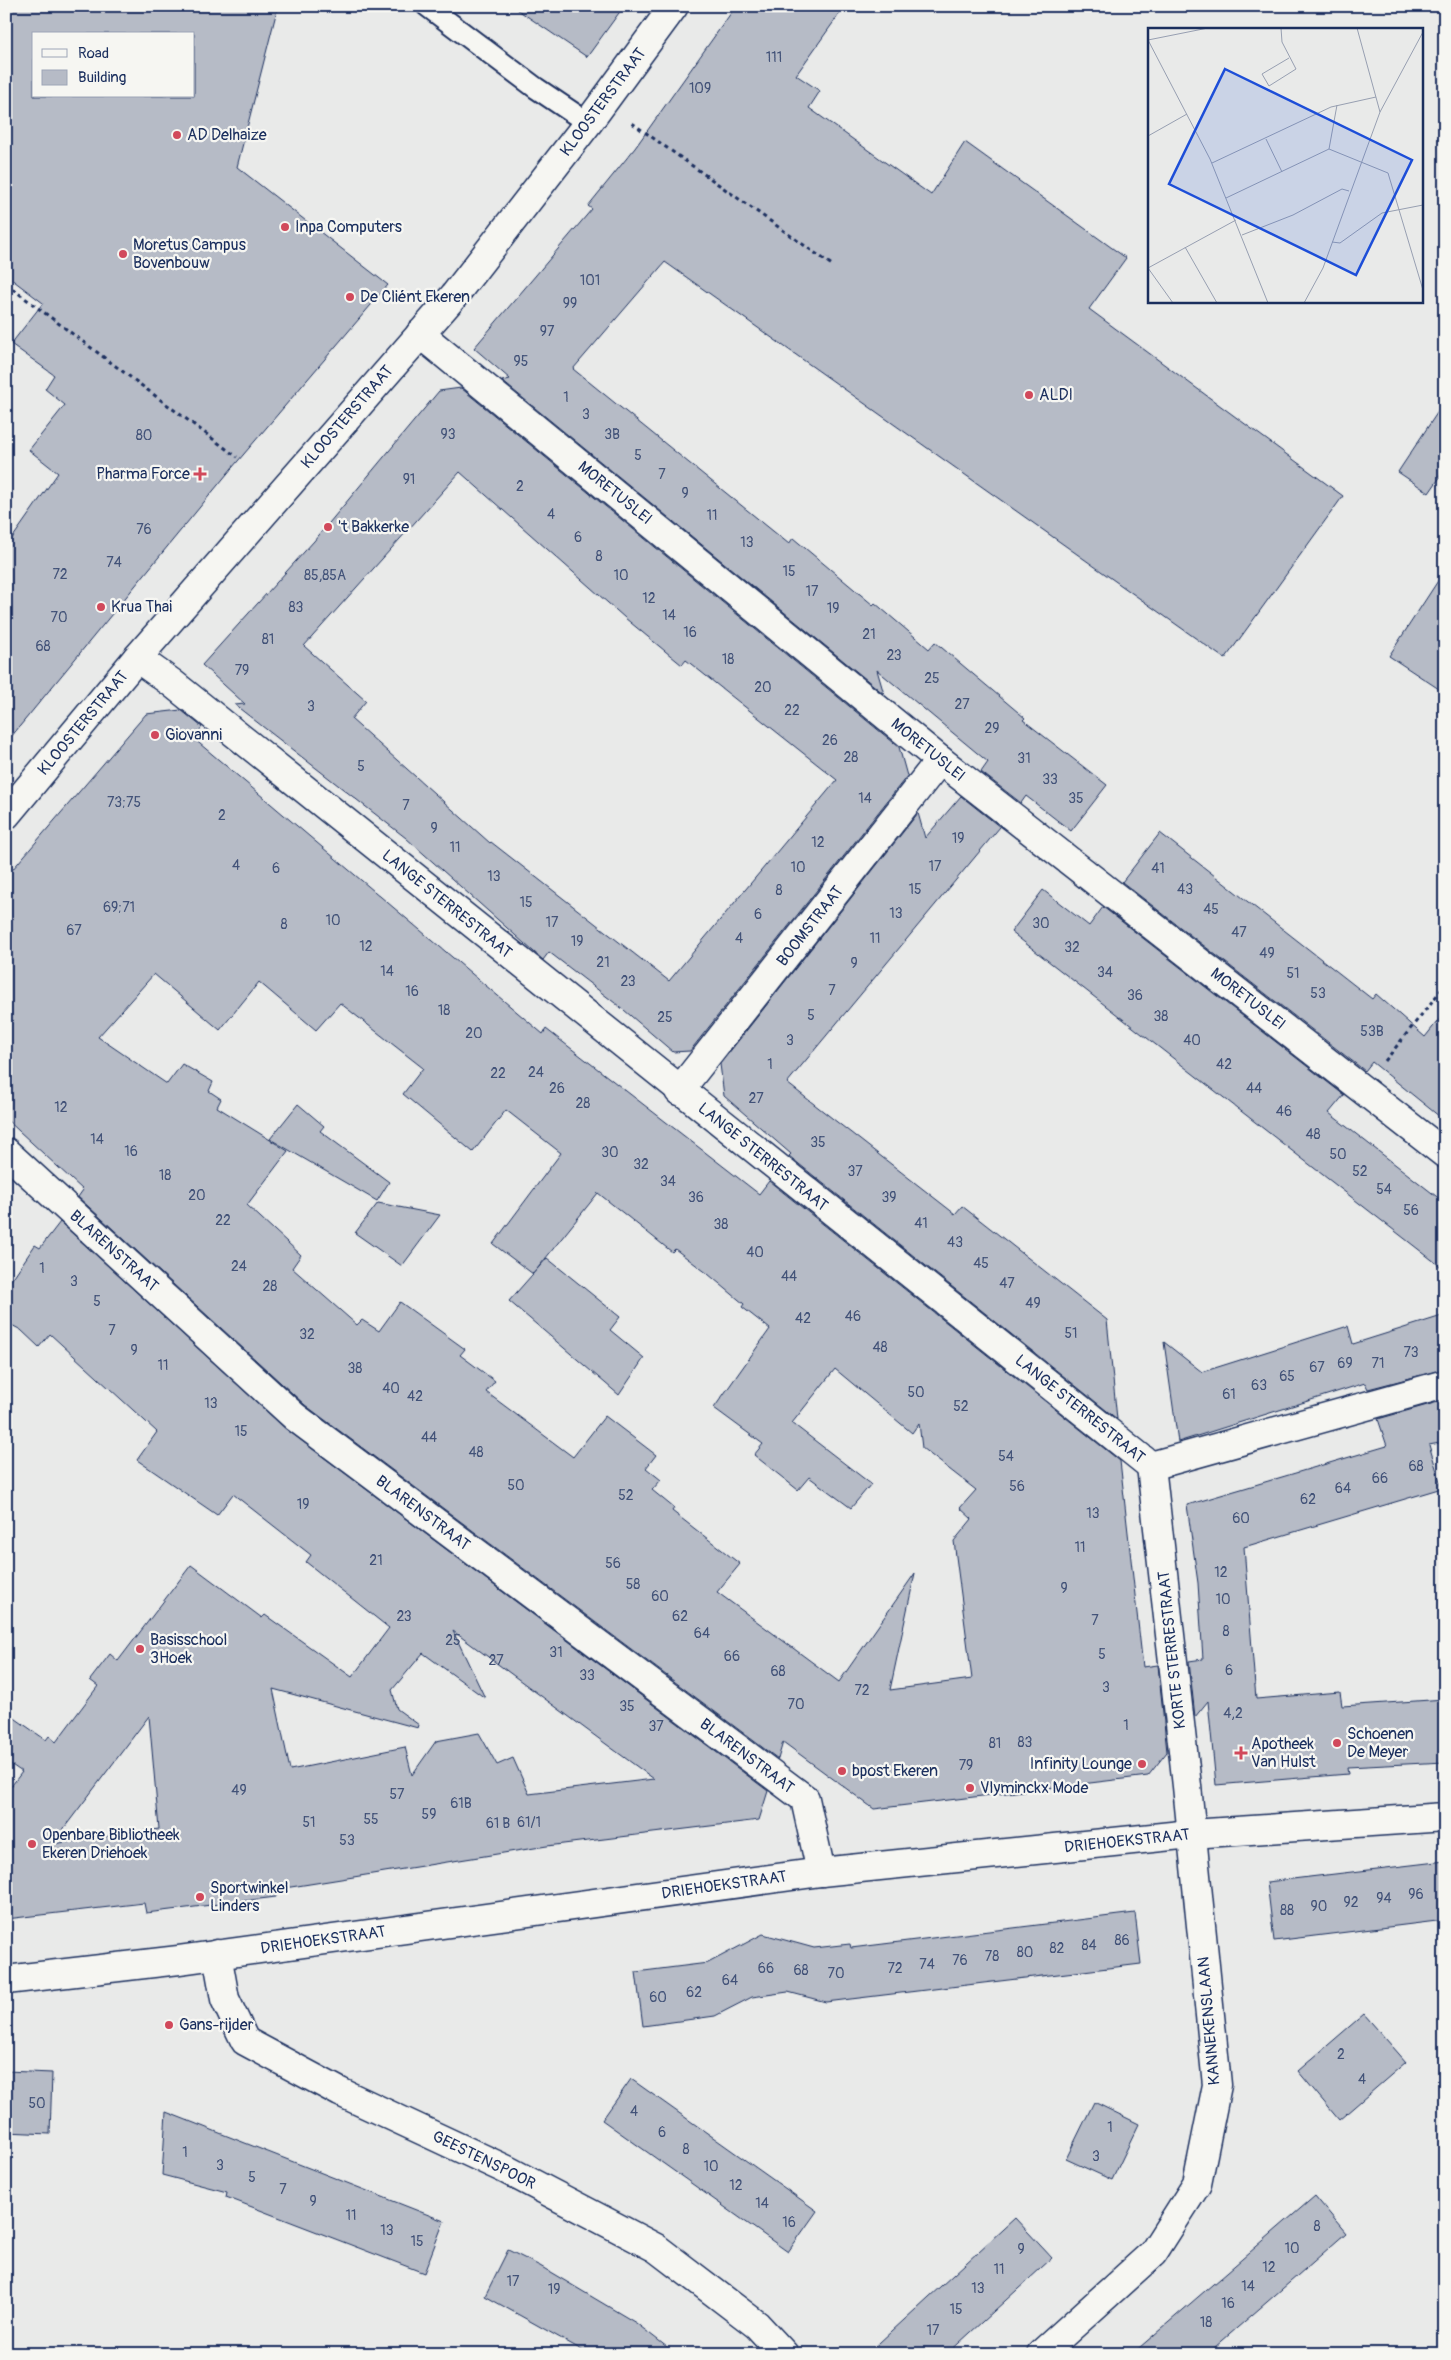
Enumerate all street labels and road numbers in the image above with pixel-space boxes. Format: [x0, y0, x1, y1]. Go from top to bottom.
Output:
street label: KLOOSTERSTRAAT [556, 44, 650, 160]
street label: KLOOSTERSTRAAT [297, 361, 397, 473]
street label: MORETUSLEI [574, 457, 656, 529]
street label: KLOOSTERSTRAAT [33, 666, 133, 779]
street label: MORETUSLEI [887, 714, 969, 786]
street label: LANGE STERRESTRAAT [378, 845, 516, 963]
street label: BOOMSTRAAT [772, 882, 848, 970]
street label: MORETUSLEI [1206, 963, 1290, 1035]
street label: LANGE STERRESTRAAT [694, 1098, 832, 1216]
street label: BLARENSTRAAT [65, 1206, 163, 1296]
street label: LANGE STERRESTRAAT [1011, 1350, 1149, 1468]
street label: BLARENSTRAAT [372, 1471, 474, 1555]
street label: KORTE STERRESTRAAT [1154, 1570, 1190, 1730]
street label: BLARENSTRAAT [696, 1714, 798, 1798]
street label: DRIEHOEKSTRAAT [1063, 1824, 1191, 1858]
street label: DRIEHOEKSTRAAT [660, 1866, 788, 1904]
street label: DRIEHOEKSTRAAT [259, 1921, 387, 1959]
street label: KANNEKENSLAAN [1193, 1956, 1225, 2086]
street label: GEESTENSPOOR [429, 2126, 539, 2194]

